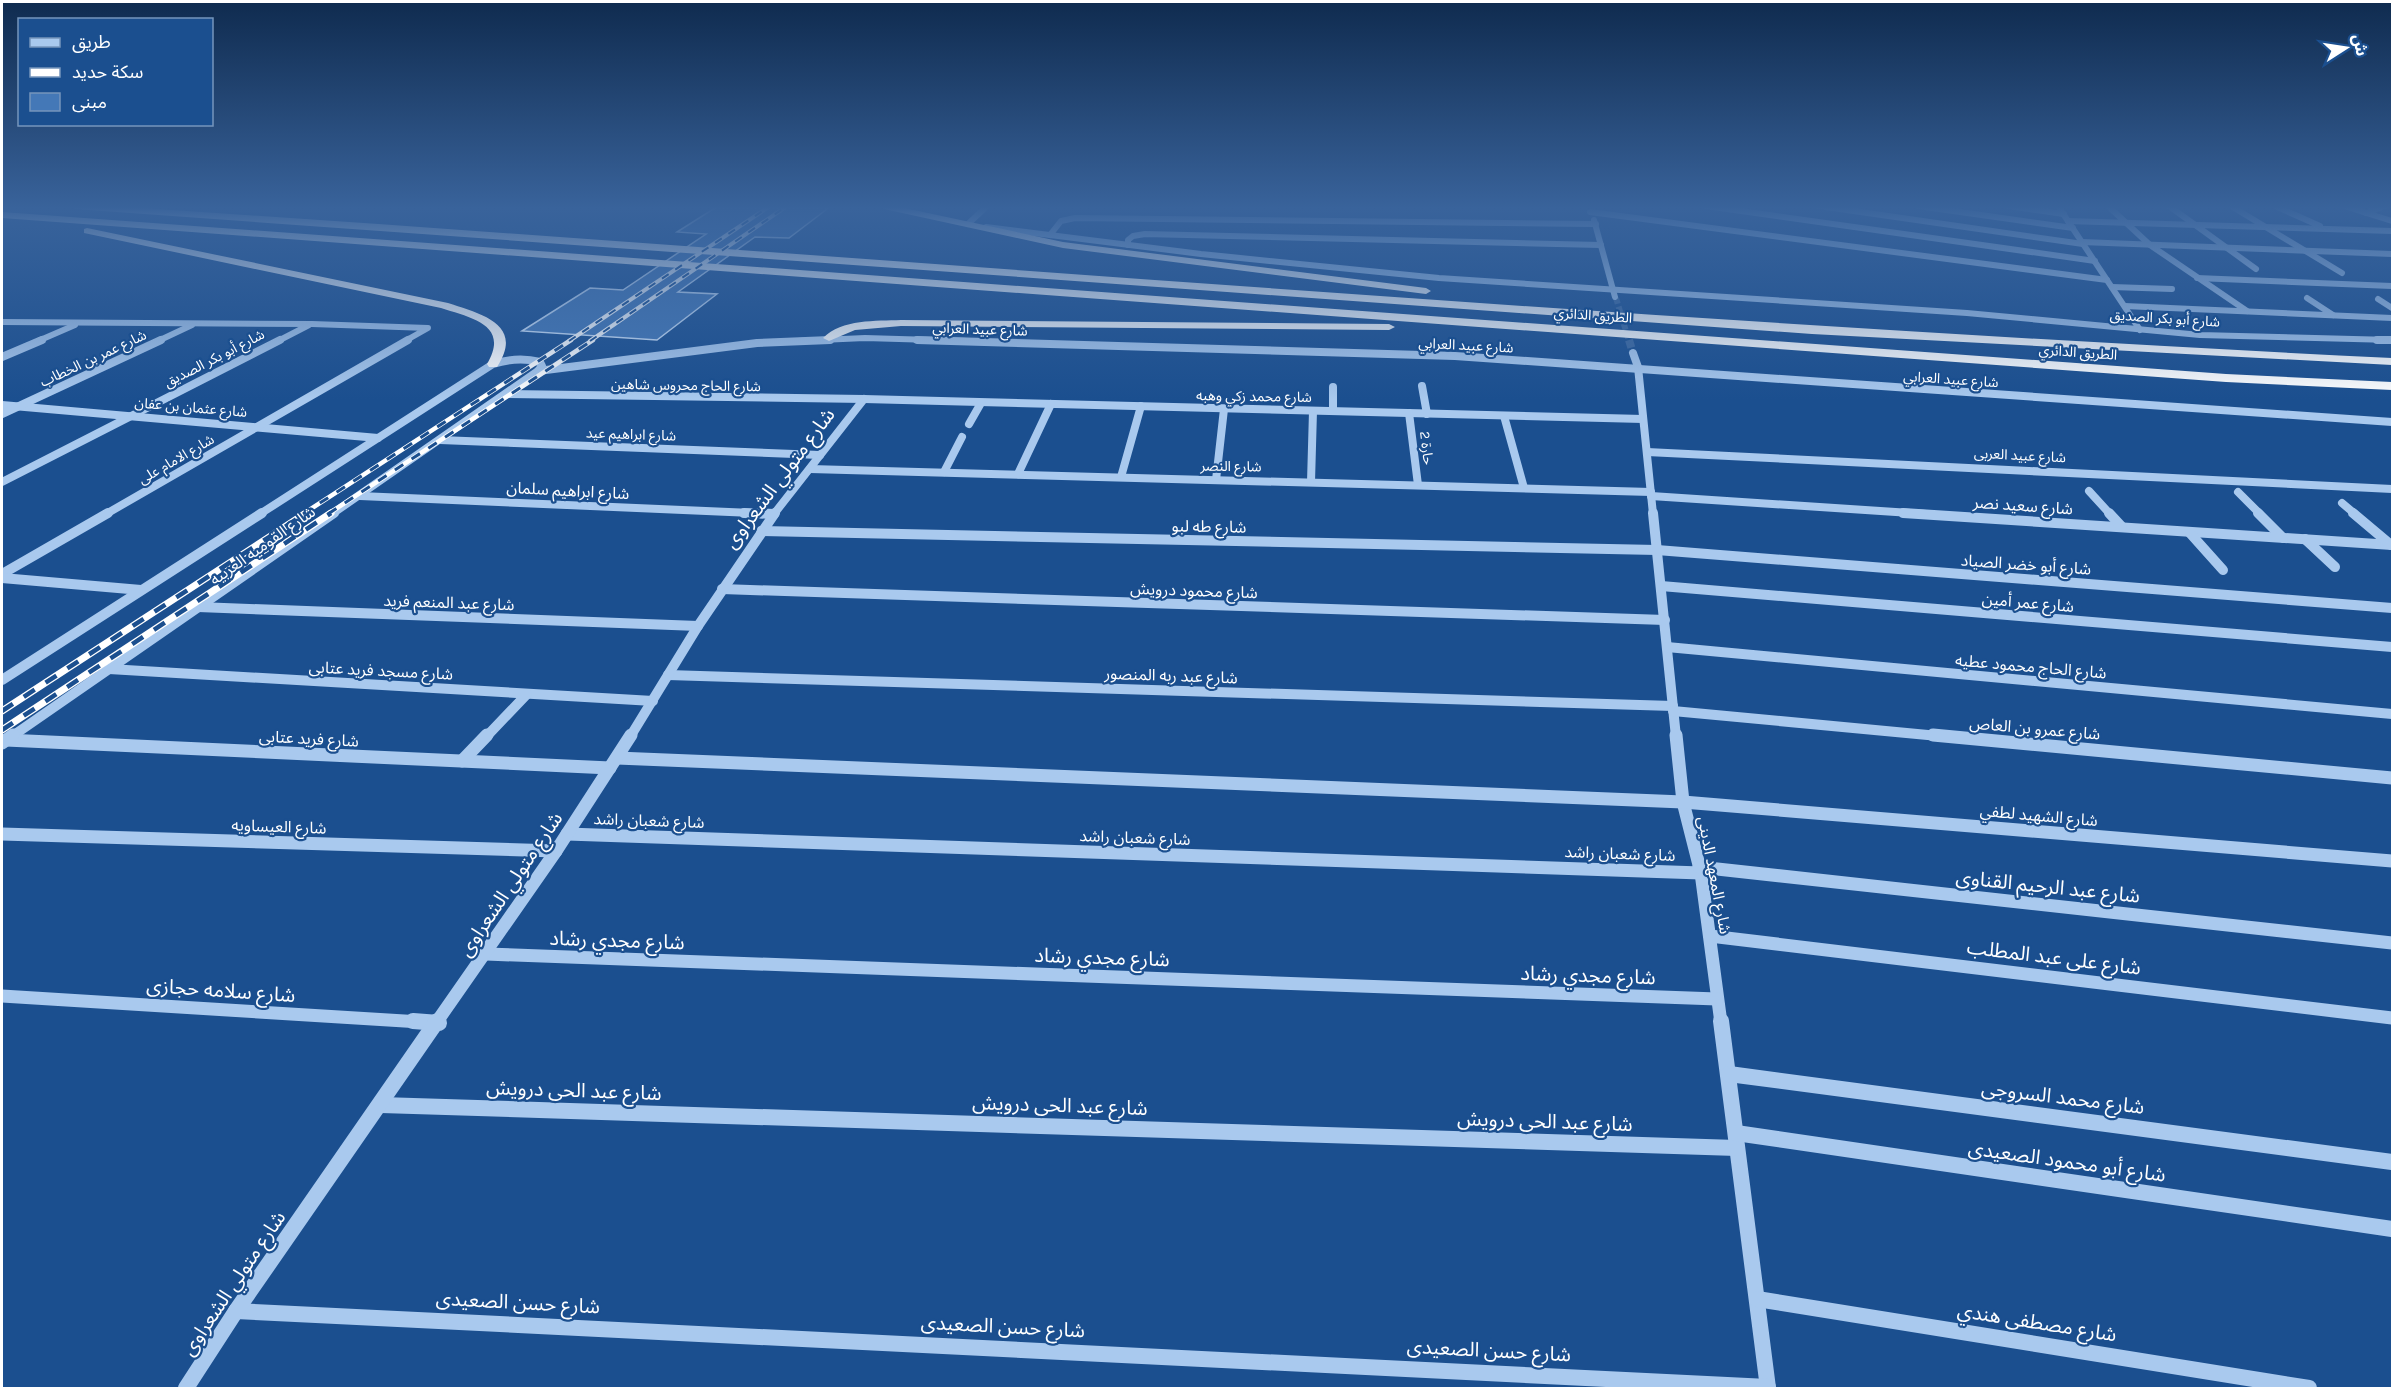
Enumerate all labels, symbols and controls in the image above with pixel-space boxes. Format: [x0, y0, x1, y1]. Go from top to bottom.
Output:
legend [18, 18, 213, 126]
north arrow [2316, 18, 2376, 78]
text: طريق [72, 31, 111, 53]
text: ش [2349, 32, 2372, 58]
text: سكة حديد [72, 61, 143, 83]
text: مبنى [72, 91, 107, 113]
street label: الطريق الدائري [1553, 304, 1633, 329]
street label: شارع أبو بكر الصديق [2109, 305, 2221, 333]
street label: شارع عبيد العرابي [932, 319, 1028, 342]
street label: شارع أبو بكر الصديق [161, 325, 268, 393]
street label: شارع عمر بن الخطاب [37, 326, 150, 392]
street label: شارع عبيد العرابي [1418, 335, 1514, 359]
street label: الطريق الدائري [2038, 341, 2118, 366]
street label: شارع عبيد العرابي [1903, 368, 1999, 394]
street label: شارع الحاج محروس شاهين [611, 376, 761, 397]
street label: شارع محمد زكي وهبه [1196, 387, 1312, 408]
street label: شارع عثمان بن عفان [134, 394, 248, 423]
street label: شارع متولي الشعراوى [719, 404, 842, 555]
street label: شارع ابراهيم عيد [585, 424, 676, 447]
street label: حارة 2 [1416, 430, 1437, 466]
street label: شارع الامام على [135, 431, 218, 490]
street label: شارع عبيد العربى [1974, 445, 2066, 468]
street label: شارع النصر [1199, 457, 1262, 478]
street label: شارع ابراهيم سلمان [506, 478, 630, 506]
street label: شارع سعيد نصر [1971, 492, 2073, 521]
street label: شارع القوميه العربيه [206, 502, 320, 591]
street label: شارع طه لبو [1171, 516, 1246, 540]
street label: شارع أبو خضر الصياد [1960, 550, 2092, 582]
street label: شارع محمود درويش [1130, 579, 1258, 605]
street label: شارع عمر أمين [1981, 589, 2075, 619]
street label: شارع عبد المنعم فريد [383, 591, 515, 617]
street label: شارع الحاج محمود عطيه [1954, 650, 2107, 686]
street label: شارع مسجد فريد عتابى [308, 657, 454, 687]
street label: شارع عبد ربه المنصور [1103, 664, 1238, 690]
street label: شارع عمرو بن العاص [1969, 713, 2101, 747]
street label: شارع فريد عتابى [258, 726, 359, 754]
street label: شارع الشهيد لطفي [1979, 801, 2099, 833]
street label: شارع متولي الشعراوى [453, 808, 570, 963]
street label: شارع شعبان راشد [593, 809, 705, 835]
street label: شارع العيساويه [231, 815, 327, 841]
street label: شارع المعهد الدينى [1691, 815, 1735, 936]
street label: شارع شعبان راشد [1079, 826, 1191, 852]
street label: شارع شعبان راشد [1564, 842, 1676, 868]
street label: شارع عبد الرحيم القناوى [1954, 865, 2141, 911]
street label: شارع مجدي رشاد [549, 927, 685, 958]
street label: شارع على عبد المطلب [1965, 935, 2142, 983]
street label: شارع مجدي رشاد [1034, 944, 1170, 975]
street label: شارع مجدي رشاد [1520, 962, 1656, 993]
street label: شارع سلامه حجازى [146, 974, 296, 1010]
street label: شارع عبد الحى درويش [486, 1076, 662, 1108]
street label: شارع محمد السروجى [1980, 1076, 2146, 1122]
street label: شارع عبد الحى درويش [972, 1091, 1148, 1123]
street label: شارع عبد الحى درويش [1457, 1107, 1633, 1139]
street label: شارع أبو محمود الصعيدى [1966, 1136, 2167, 1190]
street label: شارع متولي الشعراوى [176, 1207, 293, 1362]
street label: شارع حسن الصعيدى [435, 1287, 601, 1321]
street label: شارع مصطفى هندي [1955, 1299, 2118, 1350]
street label: شارع حسن الصعيدى [920, 1311, 1086, 1345]
street label: شارع حسن الصعيدى [1406, 1335, 1572, 1369]

